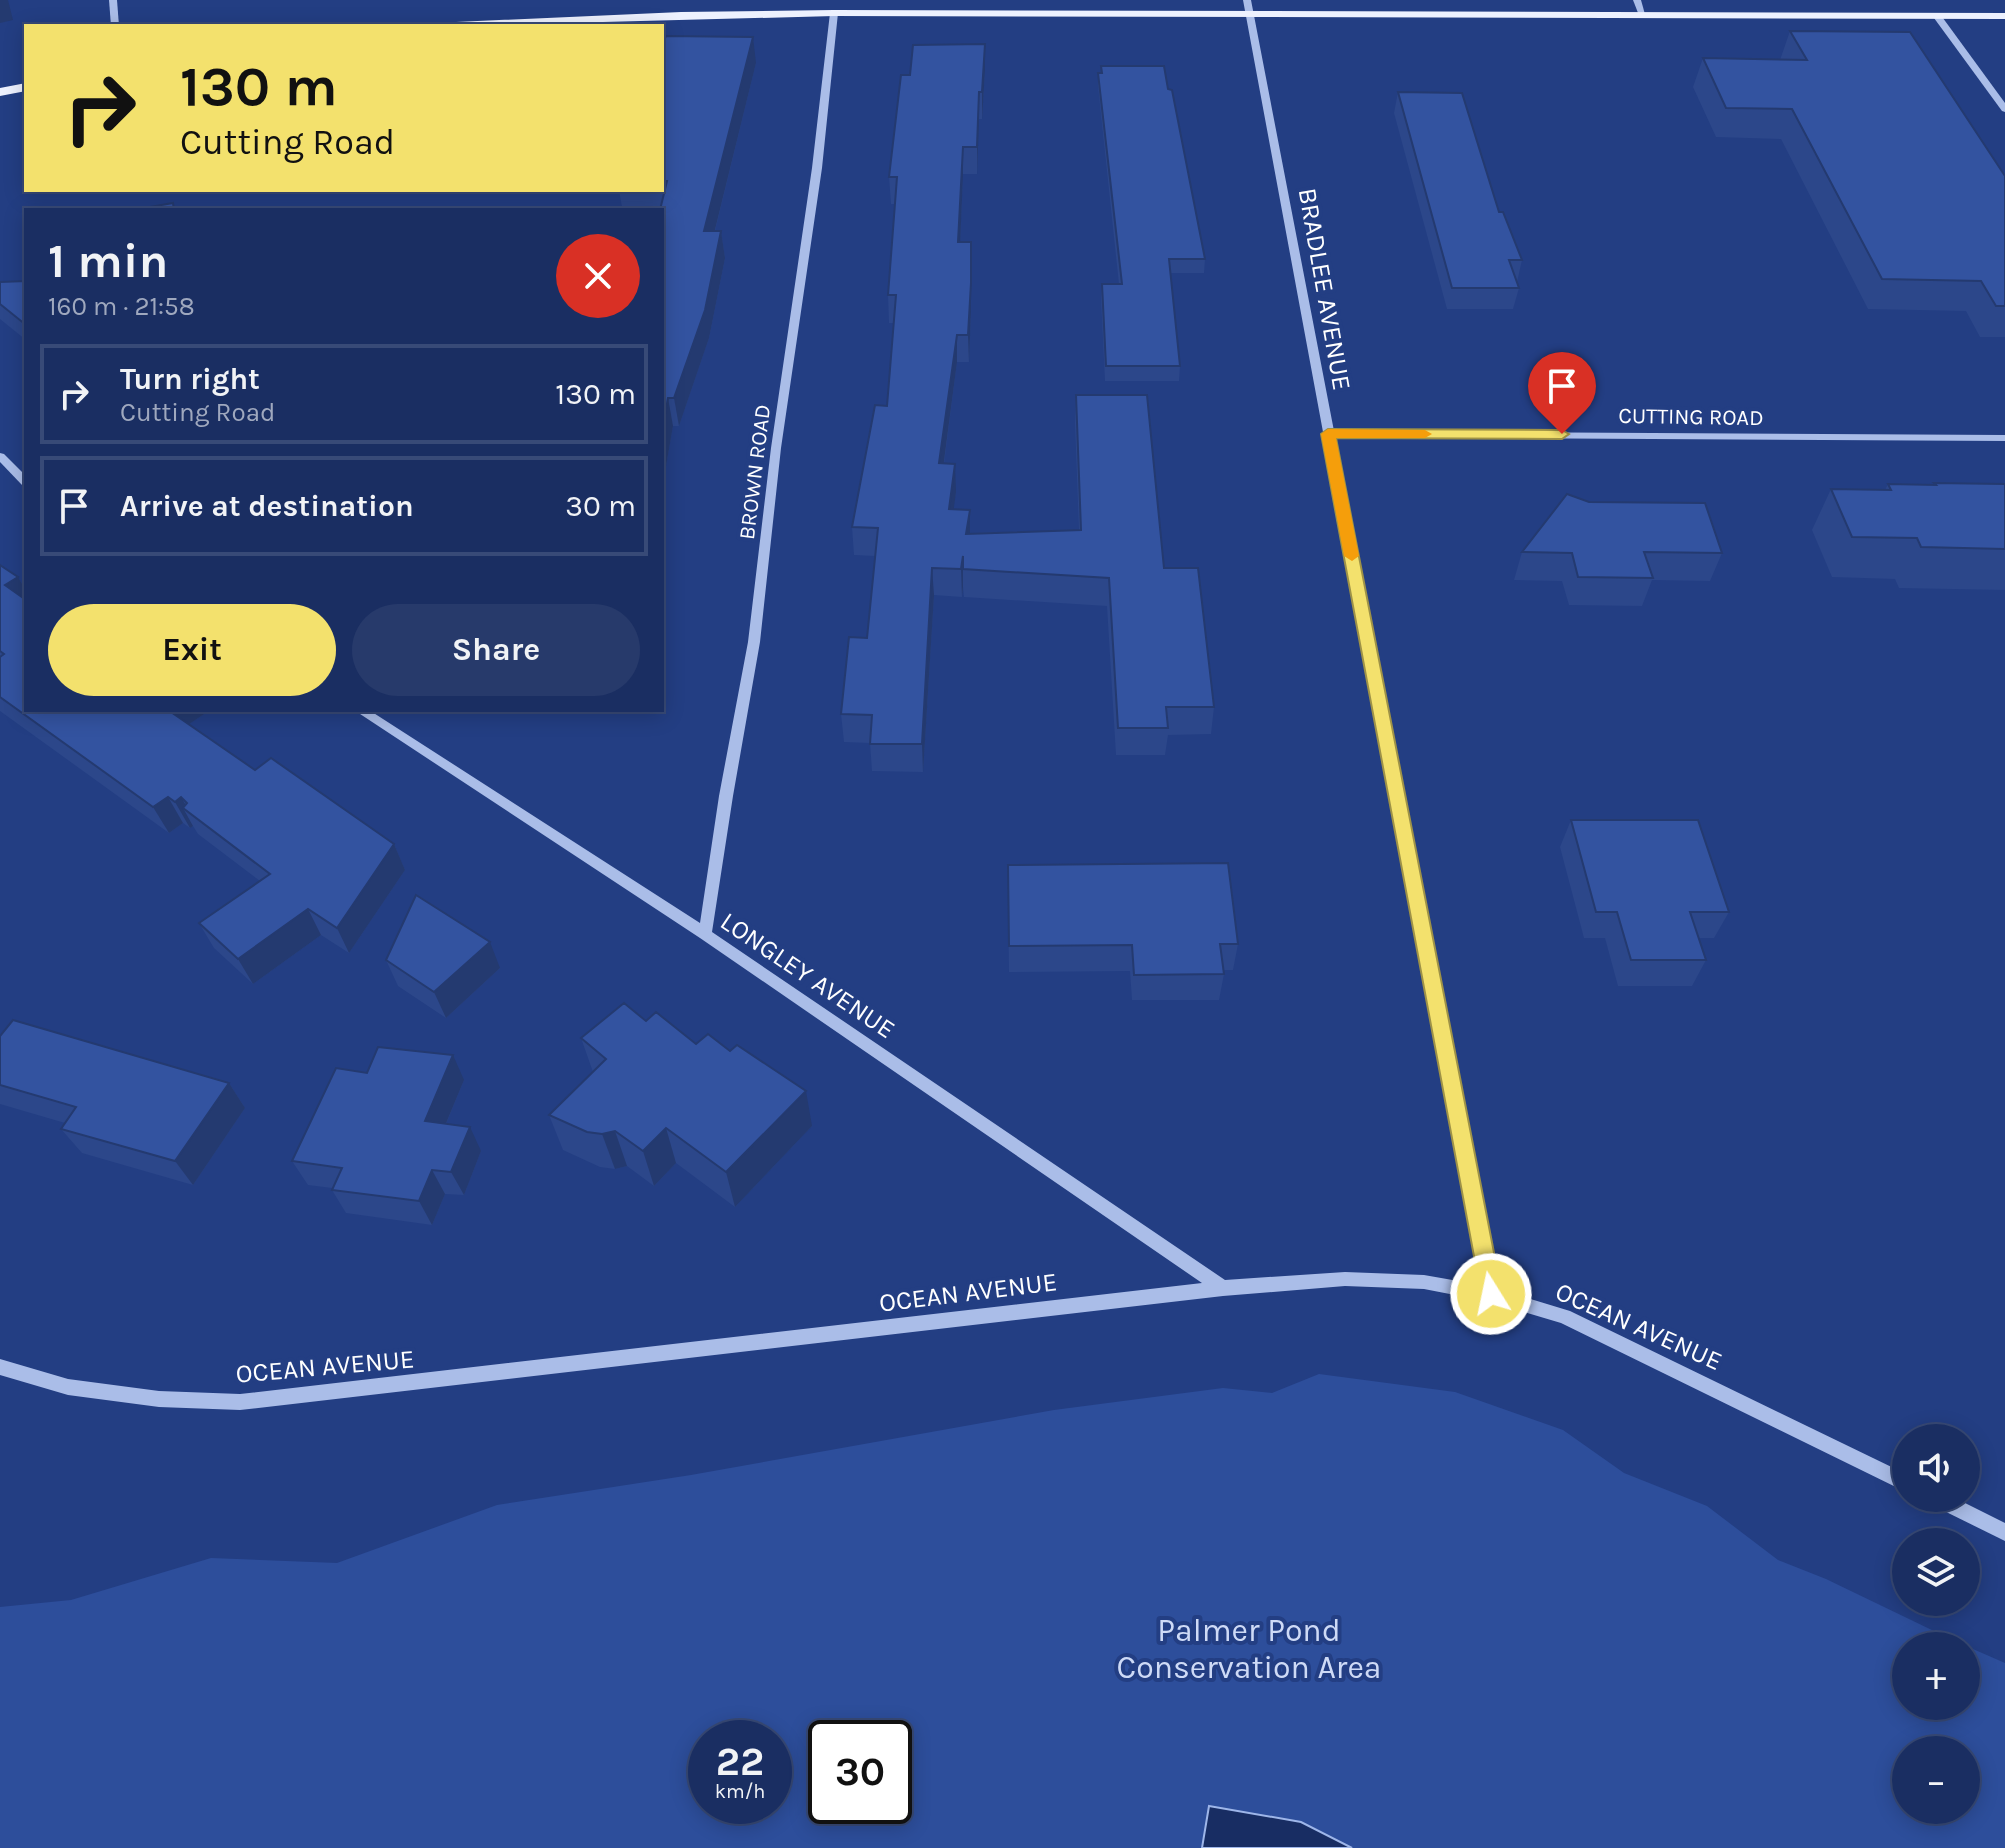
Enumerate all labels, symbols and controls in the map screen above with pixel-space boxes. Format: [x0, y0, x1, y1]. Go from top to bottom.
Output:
text: 130 m [180, 54, 338, 119]
icon: right [48, 56, 152, 160]
text: Cutting Road [180, 121, 395, 163]
street label: BRADLEE AVENUE [1291, 186, 1358, 393]
text: 1 min [48, 233, 168, 289]
button: close [556, 234, 640, 318]
text: 160 m · 21:58 [48, 291, 195, 322]
pin [1528, 352, 1596, 434]
text: Turn right [120, 361, 260, 397]
icon: arrive [1540, 364, 1584, 408]
icon: right [52, 372, 96, 416]
text: 130 m [555, 376, 636, 412]
text: Cutting Road [120, 397, 275, 428]
street label: BROWN ROAD [734, 403, 776, 541]
street label: CUTTING ROAD [1618, 403, 1764, 431]
icon: arrive [52, 484, 96, 528]
text: Arrive at destination [120, 488, 414, 524]
text: 30 m [565, 488, 636, 524]
button: Exit [48, 604, 336, 696]
button: Share [352, 604, 640, 696]
street label: LONGLEY AVENUE [715, 906, 901, 1045]
position arrow [1449, 1252, 1533, 1336]
street label: OCEAN AVENUE [877, 1266, 1059, 1319]
street label: OCEAN AVENUE [1551, 1276, 1727, 1377]
street label: OCEAN AVENUE [235, 1343, 416, 1390]
map controls [1892, 1424, 1980, 1824]
button: sound [1892, 1424, 1980, 1512]
button: layers [1892, 1528, 1980, 1616]
park label: Palmer Pond Conservation Area [1117, 1612, 1381, 1686]
button: + [1892, 1632, 1980, 1720]
speed limit sign: 30 [808, 1720, 912, 1824]
button: − [1892, 1736, 1980, 1824]
text: 22 [716, 1738, 764, 1785]
text: km/h [715, 1780, 765, 1803]

